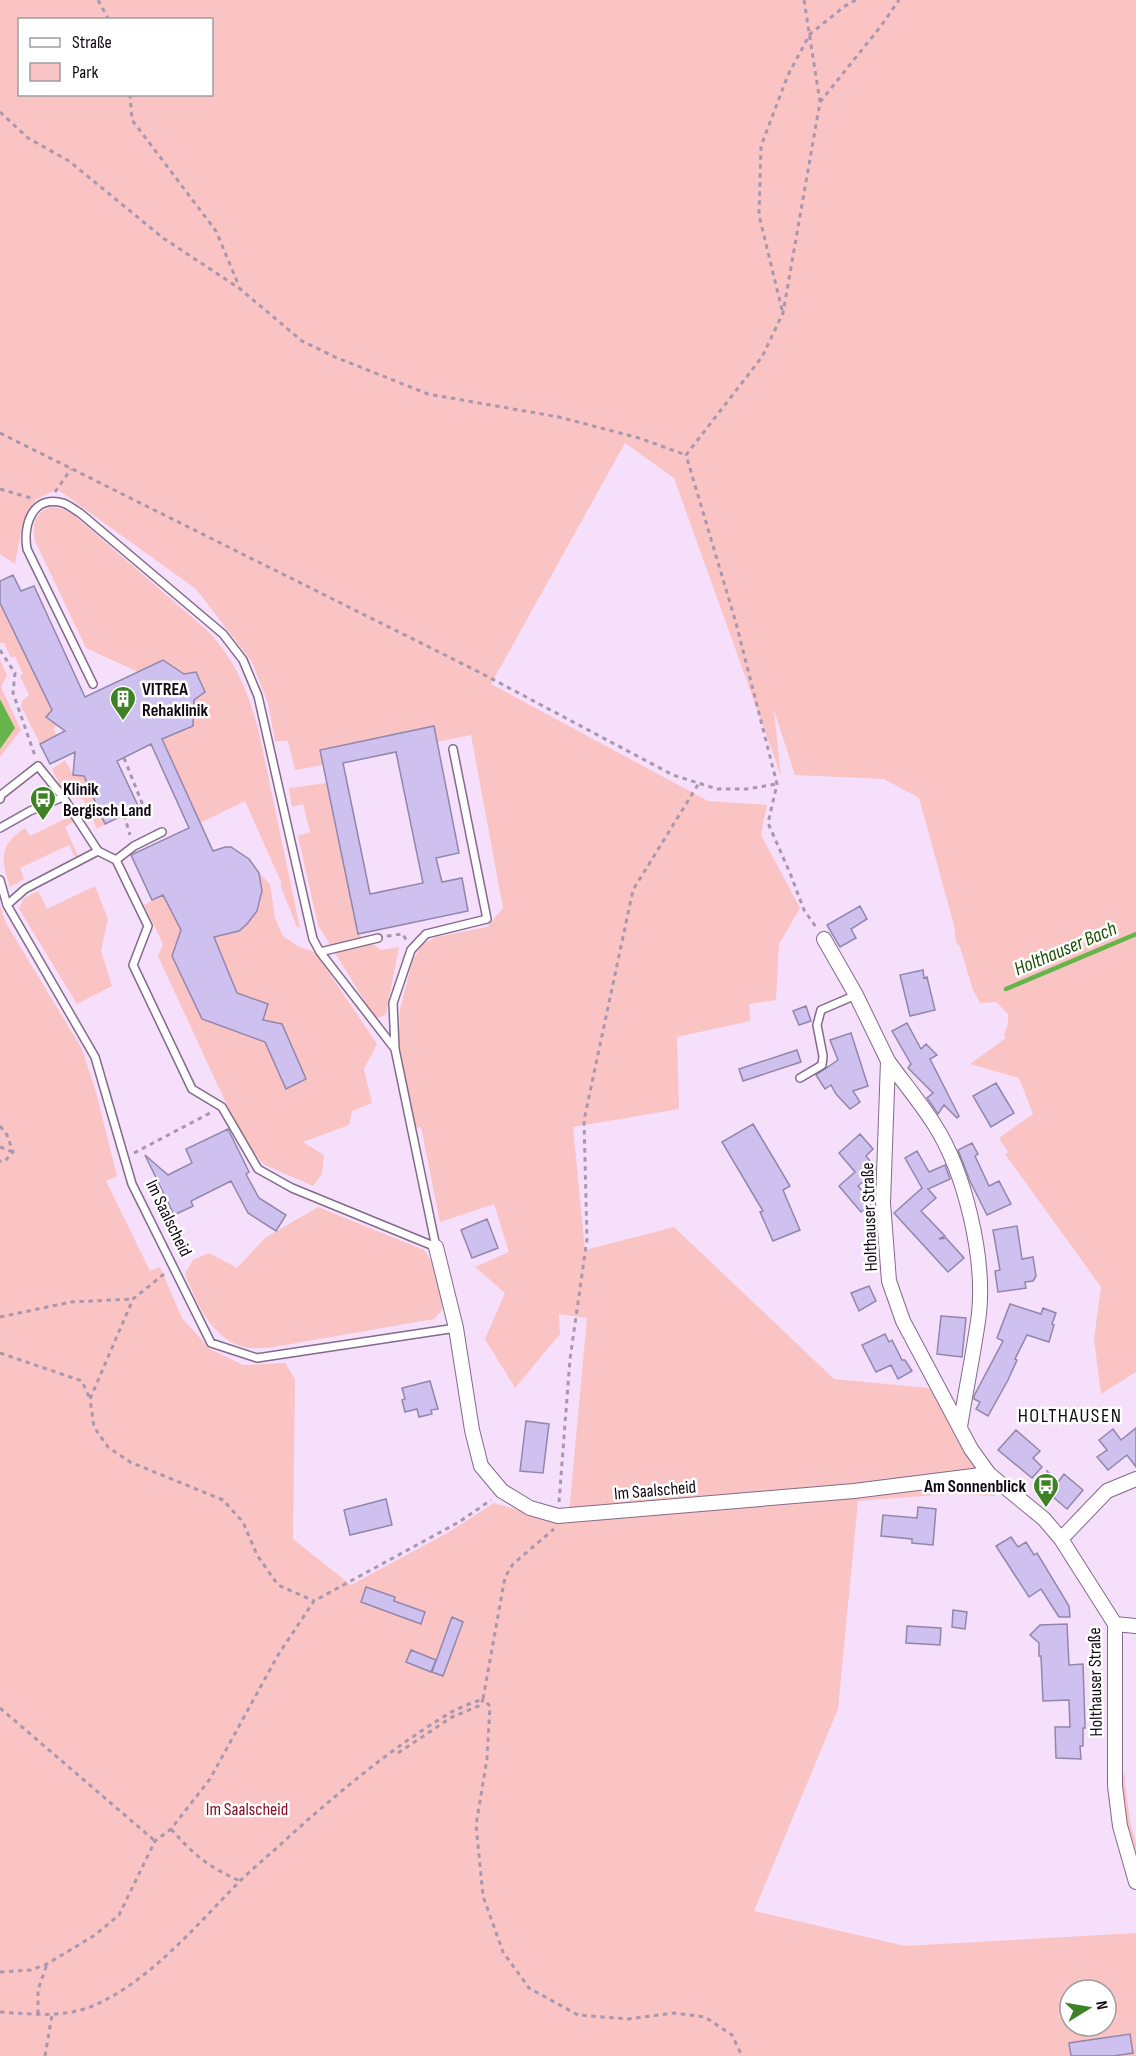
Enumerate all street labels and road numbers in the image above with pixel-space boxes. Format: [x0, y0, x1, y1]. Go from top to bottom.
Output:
street label: Holthauser Straße [857, 1162, 882, 1272]
street label: Im Saalscheid [141, 1177, 196, 1260]
street label: Im Saalscheid [613, 1476, 697, 1505]
street label: Holthauser Straße [1084, 1627, 1107, 1737]

